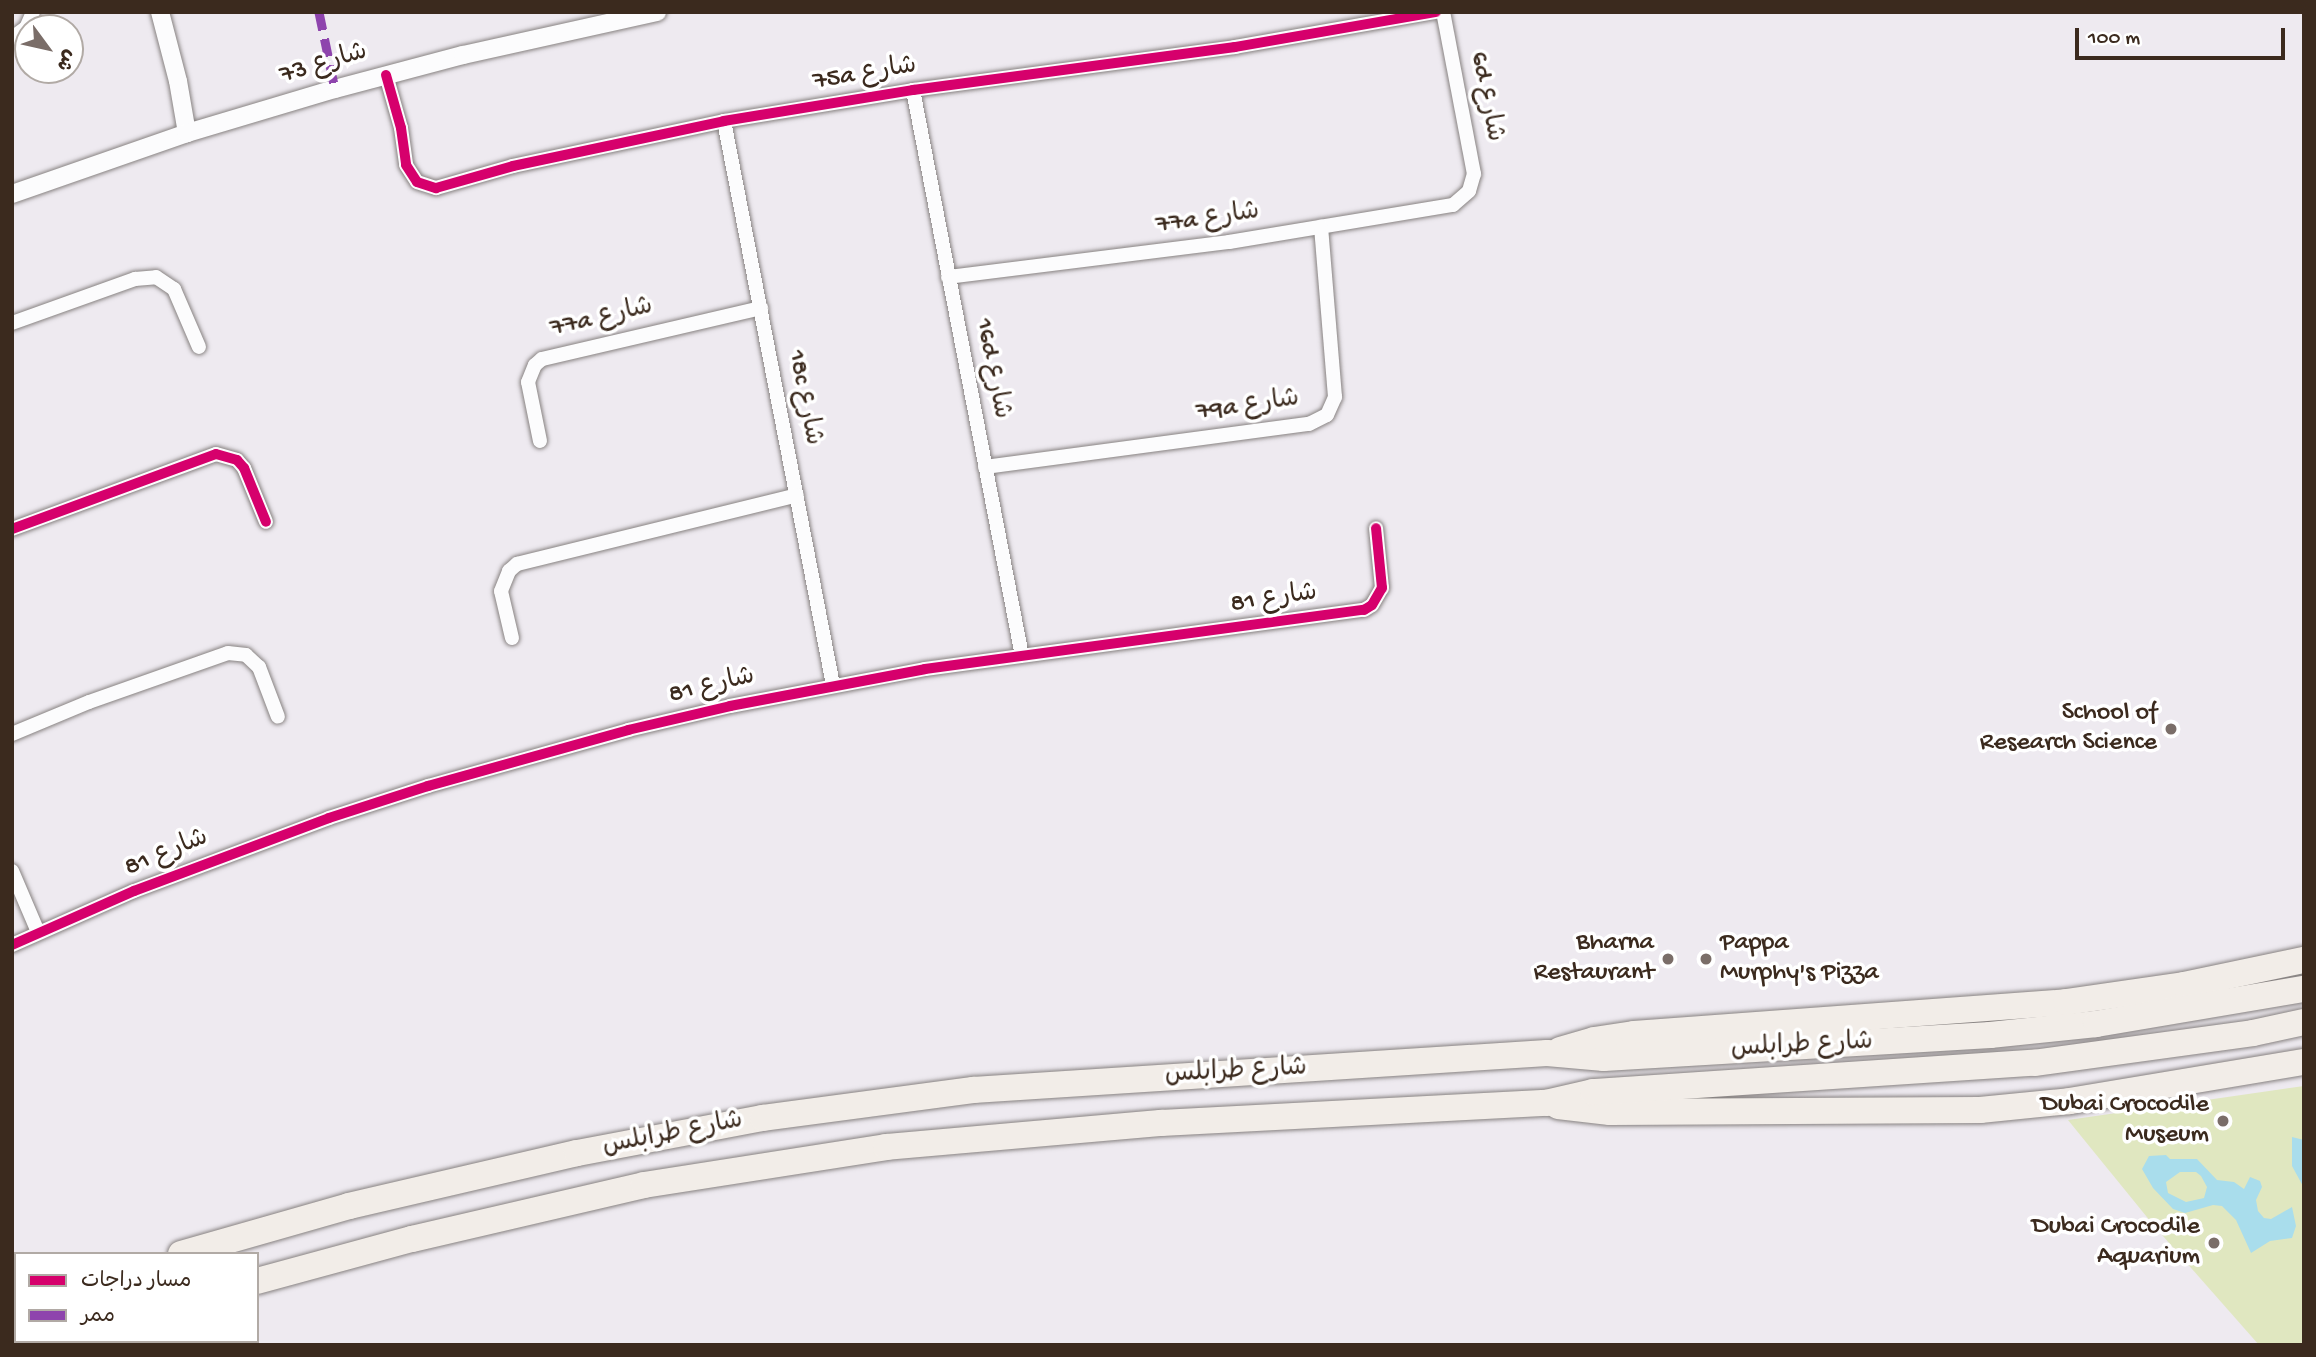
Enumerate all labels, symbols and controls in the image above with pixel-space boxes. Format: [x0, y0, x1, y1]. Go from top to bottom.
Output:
north arrow [14, 14, 84, 84]
scale bar [2078, 14, 2288, 58]
text: 100 m [2088, 27, 2140, 52]
street label: شارع 73 [277, 38, 371, 92]
text: ش [50, 45, 81, 75]
street label: 6d شارع [1461, 49, 1509, 145]
street label: 75a شارع [811, 51, 919, 99]
street label: 77a شارع [1154, 197, 1262, 243]
street label: 77a شارع [548, 292, 656, 346]
street label: 16d شارع [966, 316, 1016, 422]
street label: 18c شارع [779, 348, 827, 448]
street label: 79a شارع [1195, 384, 1301, 430]
street label: شارع 81 [1229, 578, 1319, 622]
street label: شارع 81 [666, 662, 758, 712]
place label: School of Research Science [1980, 698, 2157, 760]
marker: School of Research Science [2163, 721, 2179, 737]
street label: شارع 81 [121, 823, 213, 885]
place label: Bharna Restaurant [1534, 928, 1654, 990]
place label: Pappa Murphy's Pizza [1720, 928, 1879, 990]
marker: Bharna Restaurant [1660, 951, 1676, 967]
marker: Pappa Murphy's Pizza [1698, 951, 1714, 967]
street label: شارع طرابلس [1730, 1028, 1874, 1066]
street label: شارع طرابلس [1164, 1054, 1308, 1092]
place label: Dubai Crocodile Museum [2041, 1090, 2209, 1152]
street label: شارع طرابلس [600, 1106, 746, 1164]
marker: Dubai Crocodile Museum [2215, 1113, 2231, 1129]
place label: Dubai Crocodile Aquarium [2032, 1212, 2200, 1274]
marker: Dubai Crocodile Aquarium [2206, 1235, 2222, 1251]
legend [14, 1252, 259, 1343]
text: مسار دراجات [81, 1270, 191, 1295]
text: ممر [81, 1305, 115, 1330]

